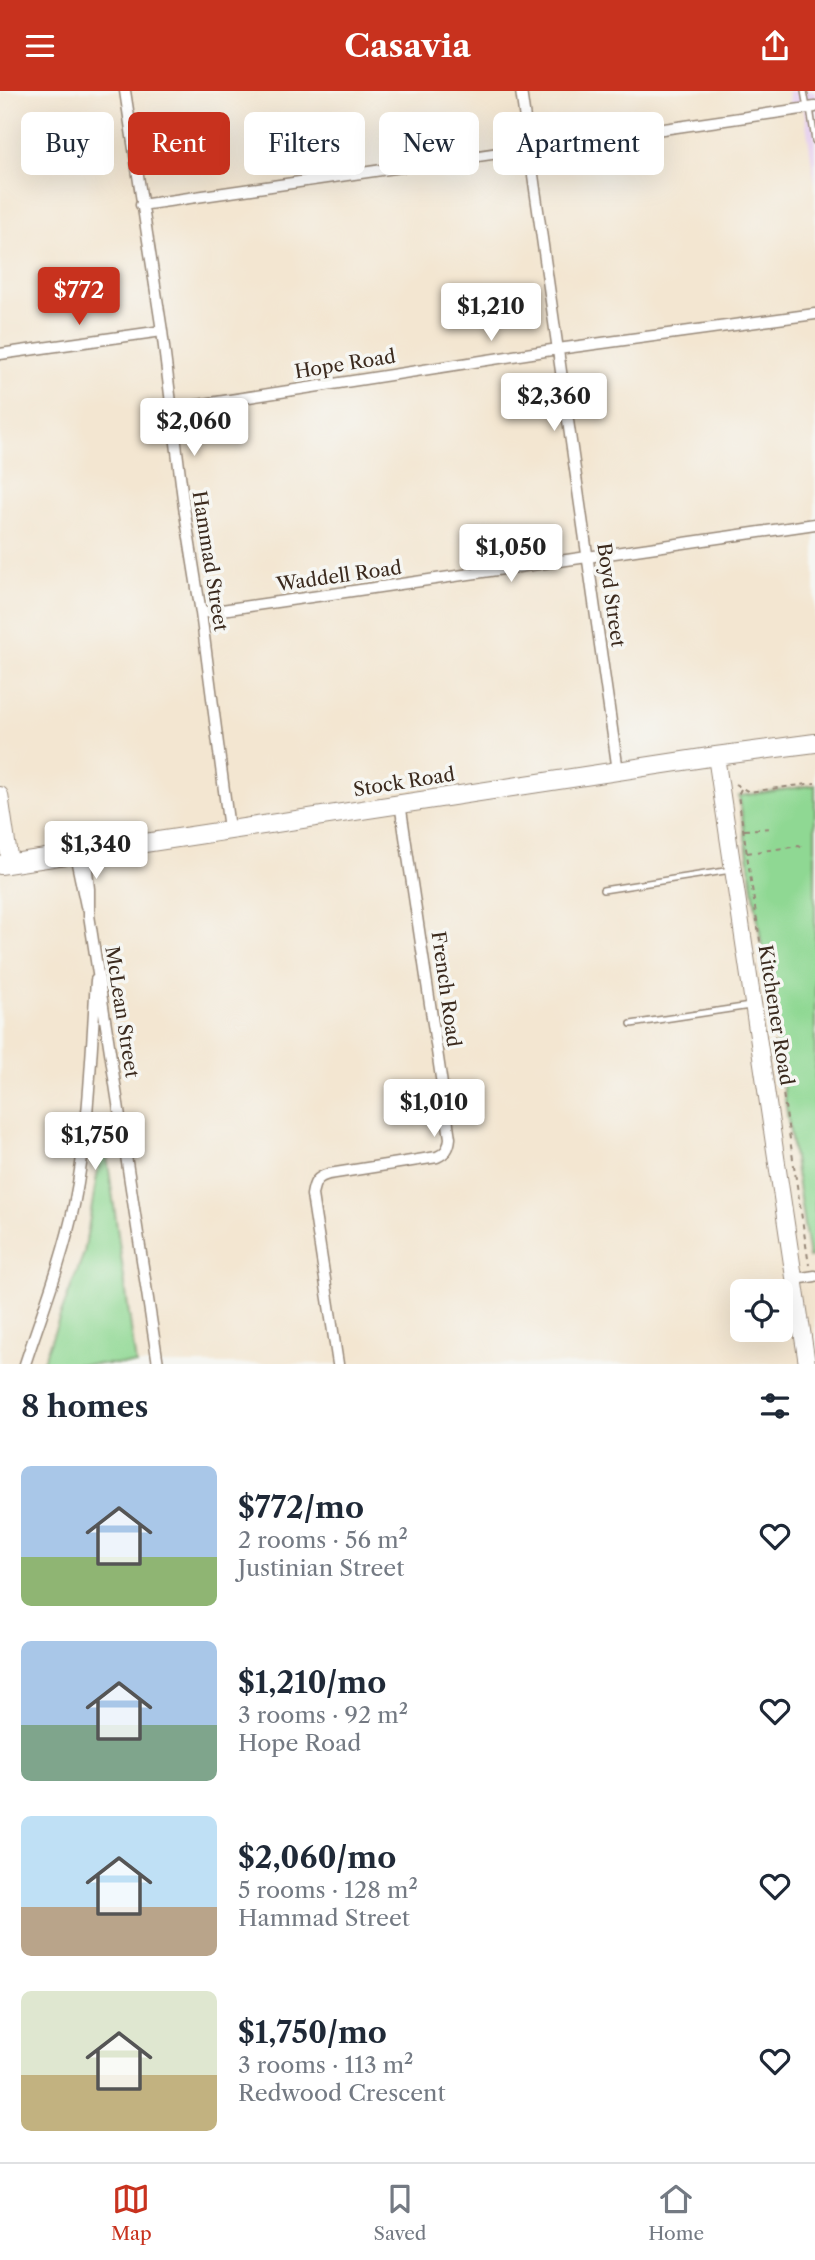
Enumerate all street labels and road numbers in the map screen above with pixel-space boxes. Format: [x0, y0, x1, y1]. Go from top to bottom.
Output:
street label: Hope Road [293, 345, 398, 383]
street label: Hammad Street [188, 489, 233, 633]
street label: Boyd Street [592, 541, 630, 649]
street label: Waddell Road [274, 556, 404, 596]
street label: Stock Road [352, 763, 457, 801]
street label: French Road [427, 930, 466, 1049]
street label: Kitchener Road [754, 943, 799, 1087]
street label: McLean Street [100, 945, 144, 1080]

